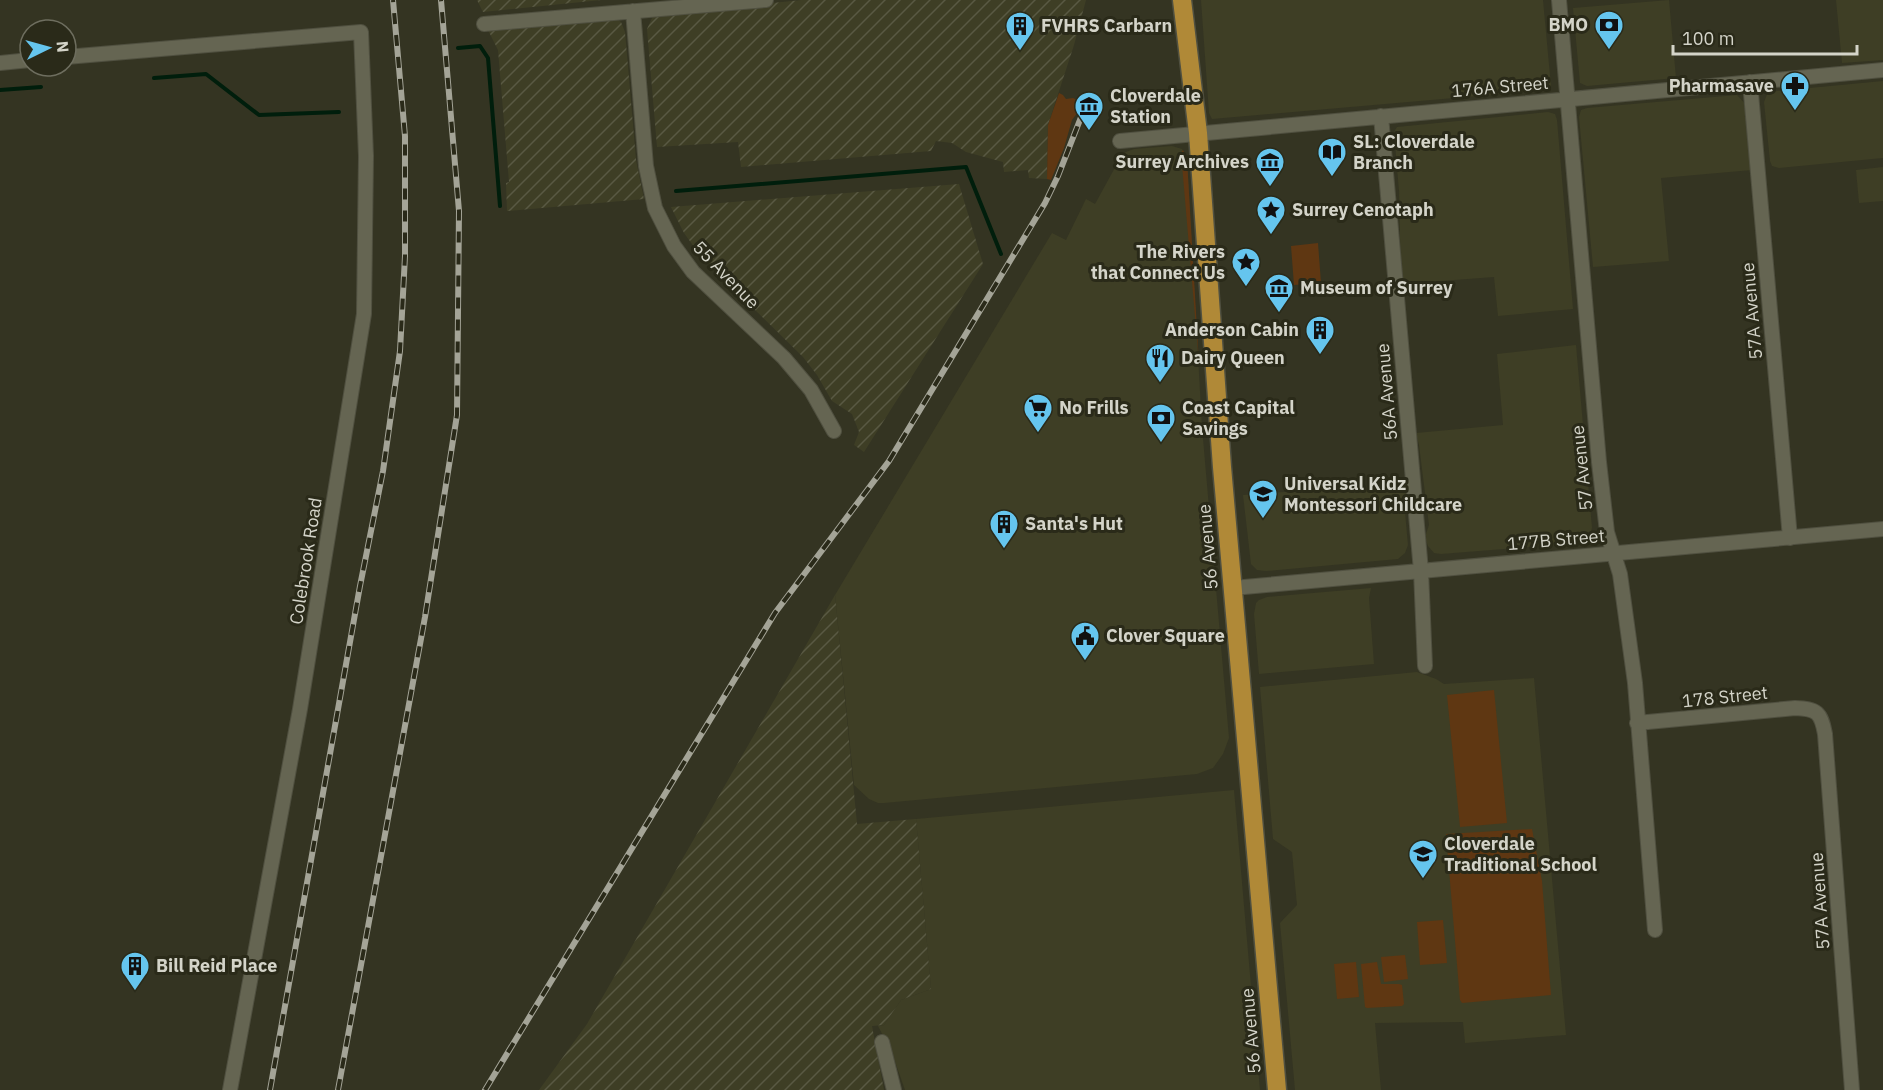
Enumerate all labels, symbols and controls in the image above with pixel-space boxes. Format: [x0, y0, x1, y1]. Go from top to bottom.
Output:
bank icon: BMO [1593, 9, 1625, 51]
building icon: FVHRS Carbarn [1004, 10, 1036, 52]
place label: BMO [1548, 13, 1588, 36]
place label: FVHRS Carbarn [1041, 14, 1172, 37]
north arrow [18, 18, 78, 78]
scale bar [1673, 18, 1858, 56]
text: 100 m [1682, 27, 1734, 50]
text: N [52, 40, 73, 53]
pharmacy icon: Pharmasave [1779, 70, 1811, 112]
street label: 176A Street [1450, 71, 1550, 102]
place label: Pharmasave [1669, 74, 1774, 97]
place label: Cloverdale Station [1110, 84, 1201, 128]
museum icon: Cloverdale Station [1073, 90, 1105, 132]
place label: SL: Cloverdale Branch [1353, 130, 1475, 174]
library icon: SL: Cloverdale Branch [1316, 136, 1348, 178]
museum icon: Surrey Archives [1254, 146, 1286, 188]
place label: Surrey Archives [1115, 150, 1249, 173]
place icon: Surrey Cenotaph [1255, 194, 1287, 236]
place label: Surrey Cenotaph [1292, 198, 1434, 221]
street label: 55 Avenue [688, 236, 765, 314]
place label: The Rivers that Connect Us [1091, 240, 1225, 284]
place icon: The Rivers that Connect Us [1230, 246, 1262, 288]
street label: 57A Avenue [1736, 261, 1767, 361]
museum icon: Museum of Surrey [1263, 272, 1295, 314]
place label: Museum of Surrey [1300, 276, 1453, 299]
building icon: Anderson Cabin [1304, 314, 1336, 356]
place label: Anderson Cabin [1165, 318, 1299, 341]
restaurant icon: Dairy Queen [1144, 342, 1176, 384]
street label: 56A Avenue [1371, 342, 1402, 442]
place label: Dairy Queen [1181, 346, 1285, 369]
supermarket icon: No Frills [1022, 392, 1054, 434]
place label: No Frills [1059, 396, 1129, 419]
place label: Coast Capital Savings [1182, 396, 1295, 440]
bank icon: Coast Capital Savings [1145, 402, 1177, 444]
street label: 57 Avenue [1566, 424, 1597, 512]
place label: Universal Kidz Montessori Childcare [1284, 472, 1462, 516]
school or university icon: Universal Kidz Montessori Childcare [1247, 478, 1279, 520]
street label: Colebrook Road [284, 496, 327, 626]
street label: 56 Avenue [1192, 503, 1223, 591]
building icon: Santa's Hut [988, 508, 1020, 550]
place label: Santa's Hut [1025, 512, 1123, 535]
street label: 177B Street [1506, 524, 1606, 555]
public building icon: Clover Square [1069, 620, 1101, 662]
place label: Clover Square [1106, 624, 1225, 647]
street label: 178 Street [1681, 681, 1769, 712]
place label: Cloverdale Traditional School [1444, 832, 1597, 876]
school or university icon: Cloverdale Traditional School [1407, 838, 1439, 880]
street label: 57A Avenue [1805, 851, 1834, 950]
building icon: Bill Reid Place [119, 950, 151, 992]
place label: Bill Reid Place [156, 954, 277, 977]
street label: 56 Avenue [1235, 987, 1266, 1075]

